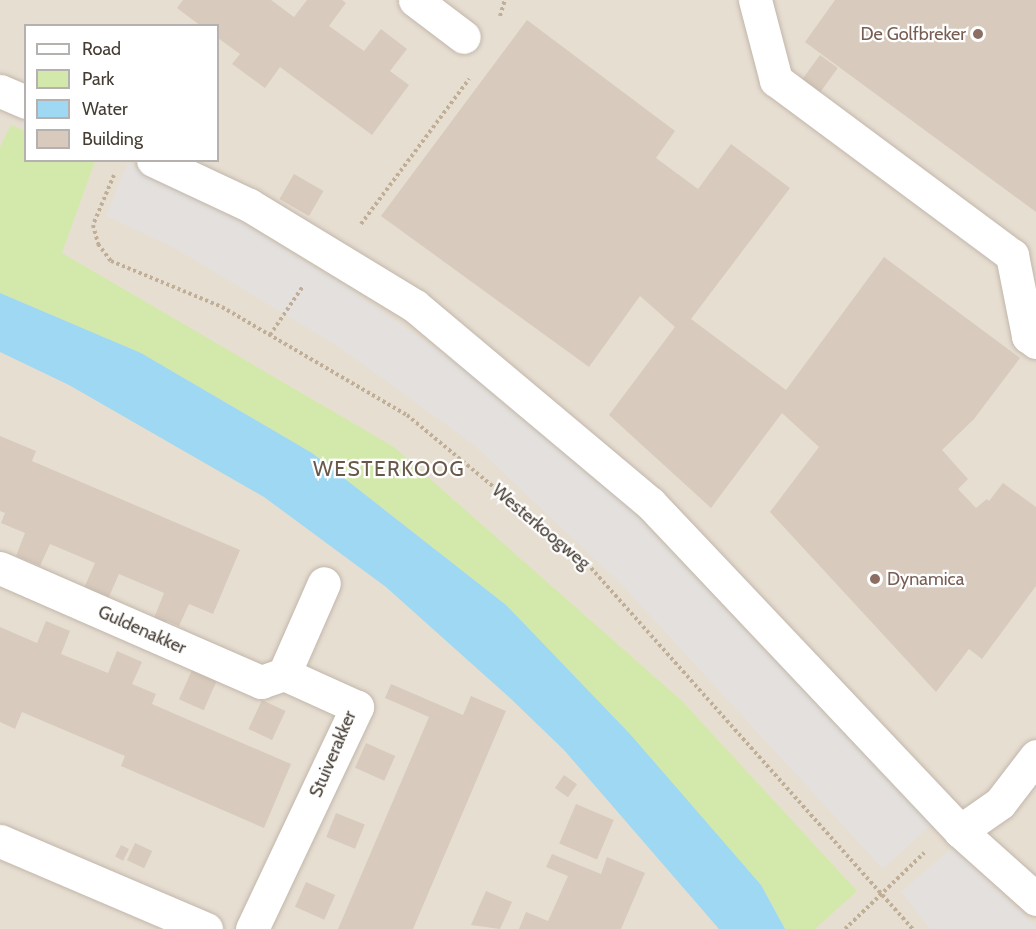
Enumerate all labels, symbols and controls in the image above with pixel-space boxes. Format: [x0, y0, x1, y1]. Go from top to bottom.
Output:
place label: De Golfbreker [860, 23, 966, 45]
legend [24, 24, 219, 162]
marker: De Golfbreker [971, 27, 985, 41]
text: Road [82, 38, 121, 60]
text: Park [82, 68, 114, 90]
text: Water [82, 98, 128, 120]
text: Building [82, 128, 143, 150]
district label: WESTERKOOG [313, 456, 465, 482]
street label: Westerkoogweg [488, 480, 594, 574]
place label: Dynamica [887, 568, 964, 590]
marker: Dynamica [868, 572, 882, 586]
street label: Guldenakker [95, 601, 189, 659]
street label: Stuiverakker [305, 707, 361, 801]

